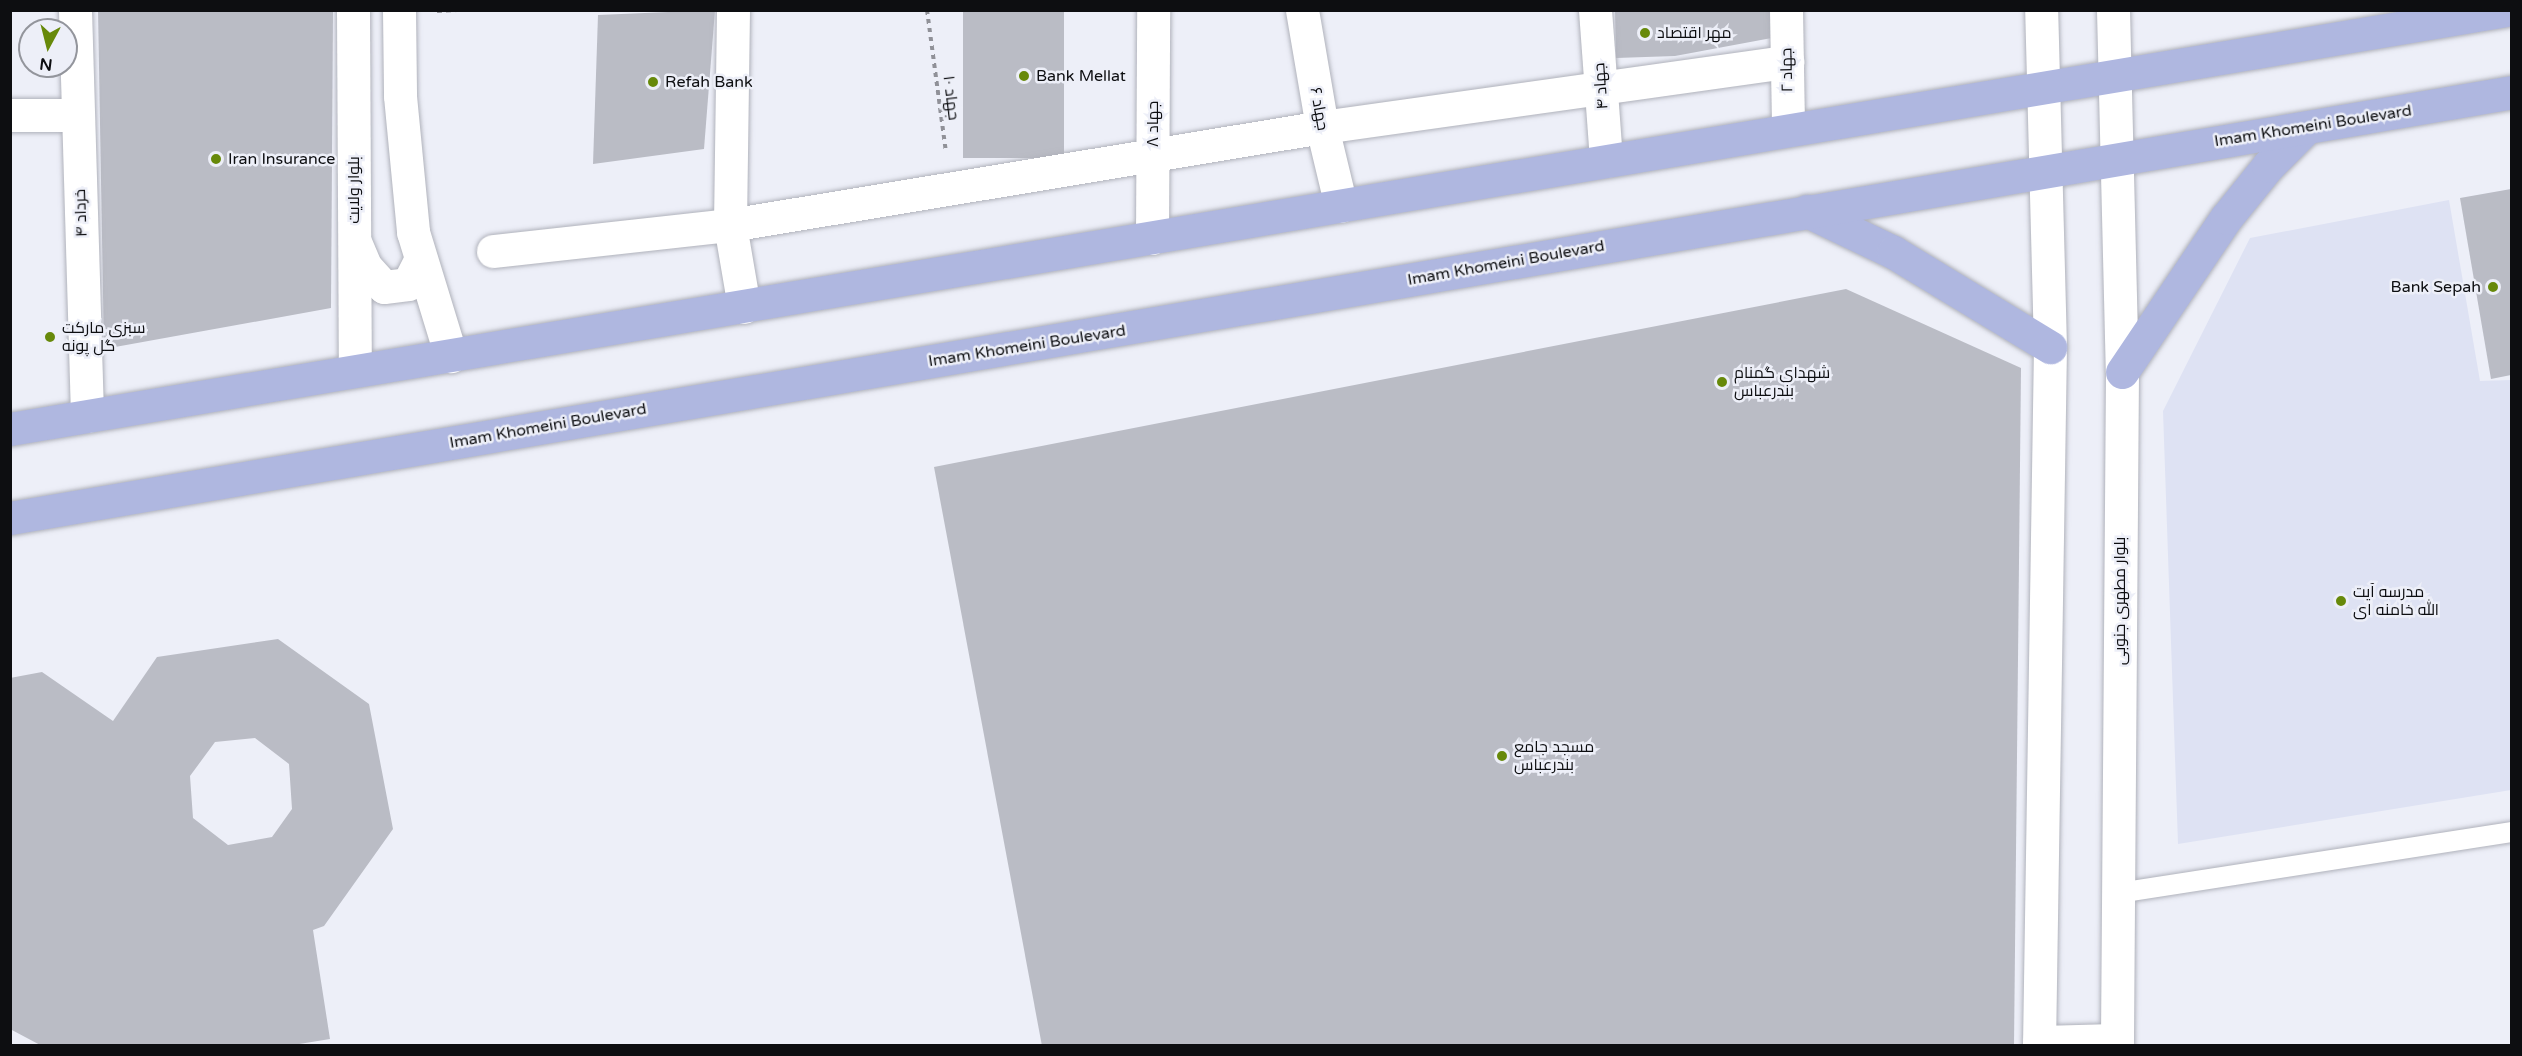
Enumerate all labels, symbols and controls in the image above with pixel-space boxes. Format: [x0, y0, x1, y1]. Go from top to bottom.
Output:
north arrow [18, 18, 78, 78]
place label: مهر اقتصاد [1657, 23, 1732, 43]
marker: مهر اقتصاد [1638, 26, 1652, 40]
street label: جهاد ۲ [1777, 48, 1797, 92]
text: N [38, 53, 54, 75]
street label: جهاد ۴ [1590, 62, 1612, 110]
place label: Bank Mellat [1036, 66, 1126, 86]
marker: Bank Mellat [1017, 69, 1031, 83]
place label: Refah Bank [665, 72, 753, 92]
marker: Refah Bank [646, 75, 660, 89]
street label: جهاد ۱۰ [939, 75, 963, 121]
street label: جهاد ۶ [1306, 86, 1332, 132]
street label: جهاد ۸ [1143, 101, 1163, 147]
street label: Imam Khomeini Boulevard [2213, 101, 2413, 151]
place label: Iran Insurance [228, 149, 335, 169]
marker: Iran Insurance [209, 152, 223, 166]
street label: بلوار ولایت [344, 156, 364, 224]
street label: خرداد ۴ [71, 189, 91, 237]
street label: Imam Khomeini Boulevard [1406, 236, 1606, 290]
place label: Bank Sepah [2391, 277, 2481, 297]
marker: Bank Sepah [2486, 280, 2500, 294]
place label: سبزی مارکت گل پونه [62, 318, 146, 356]
street label: Imam Khomeini Boulevard [927, 321, 1127, 371]
marker: سبزی مارکت گل پونه [43, 330, 57, 344]
place label: شهدای گمنام بندرعباس [1734, 363, 1830, 401]
marker: شهدای گمنام بندرعباس [1715, 375, 1729, 389]
street label: Imam Khomeini Boulevard [448, 399, 648, 453]
street label: بلوار مطهری جنوبی [2110, 537, 2130, 665]
place label: مدرسه آیت الله خامنه ای [2353, 582, 2439, 620]
marker: مدرسه آیت الله خامنه ای [2334, 594, 2348, 608]
place label: مسجد جامع بندرعباس [1514, 737, 1594, 775]
marker: مسجد جامع بندرعباس [1495, 749, 1509, 763]

